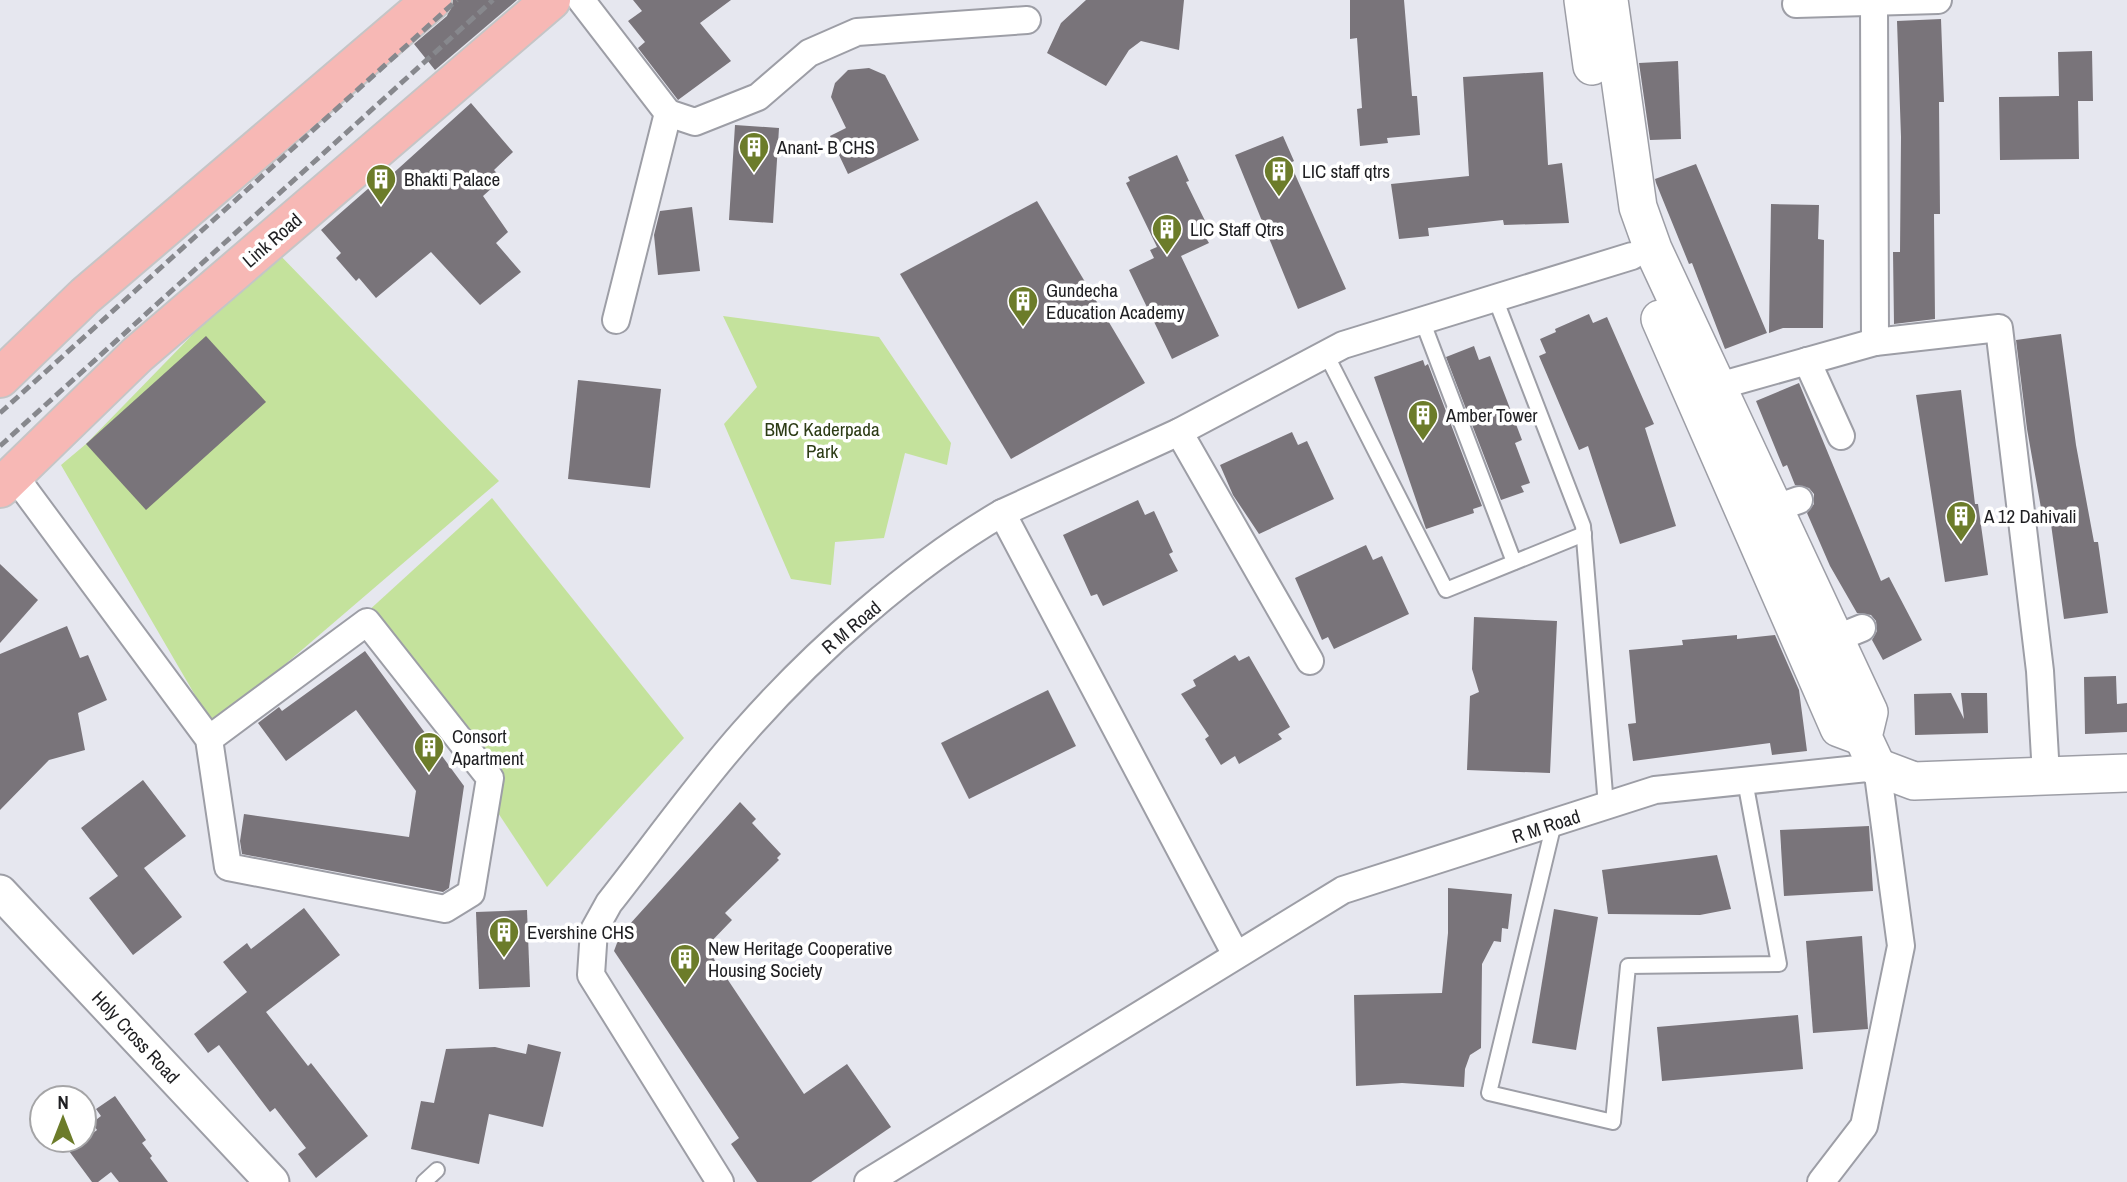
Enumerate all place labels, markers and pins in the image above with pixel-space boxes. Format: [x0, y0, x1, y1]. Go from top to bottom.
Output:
building icon: Anant- B CHS [737, 130, 771, 174]
place label: Anant- B CHS [776, 134, 875, 160]
building icon: LIC staff qtrs [1262, 154, 1296, 198]
place label: LIC staff qtrs [1302, 158, 1390, 184]
building icon: Bhakti Palace [364, 162, 398, 206]
place label: Bhakti Palace [404, 166, 500, 192]
building icon: LIC Staff Qtrs [1150, 212, 1184, 256]
place label: LIC Staff Qtrs [1190, 216, 1284, 242]
place label: Gundecha Education Academy [1046, 277, 1185, 325]
building icon: Gundecha Education Academy [1006, 284, 1040, 328]
building icon: Amber Tower [1406, 398, 1440, 442]
place label: Amber Tower [1445, 402, 1538, 428]
building icon: A 12 Dahivali [1944, 499, 1978, 543]
place label: A 12 Dahivali [1983, 503, 2077, 529]
place label: Consort Apartment [451, 723, 525, 771]
building icon: Consort Apartment [412, 730, 446, 774]
building icon: Evershine CHS [487, 915, 521, 959]
place label: Evershine CHS [527, 919, 634, 945]
place label: New Heritage Cooperative Housing Society [708, 935, 892, 983]
building icon: New Heritage Cooperative Housing Society [668, 942, 702, 986]

